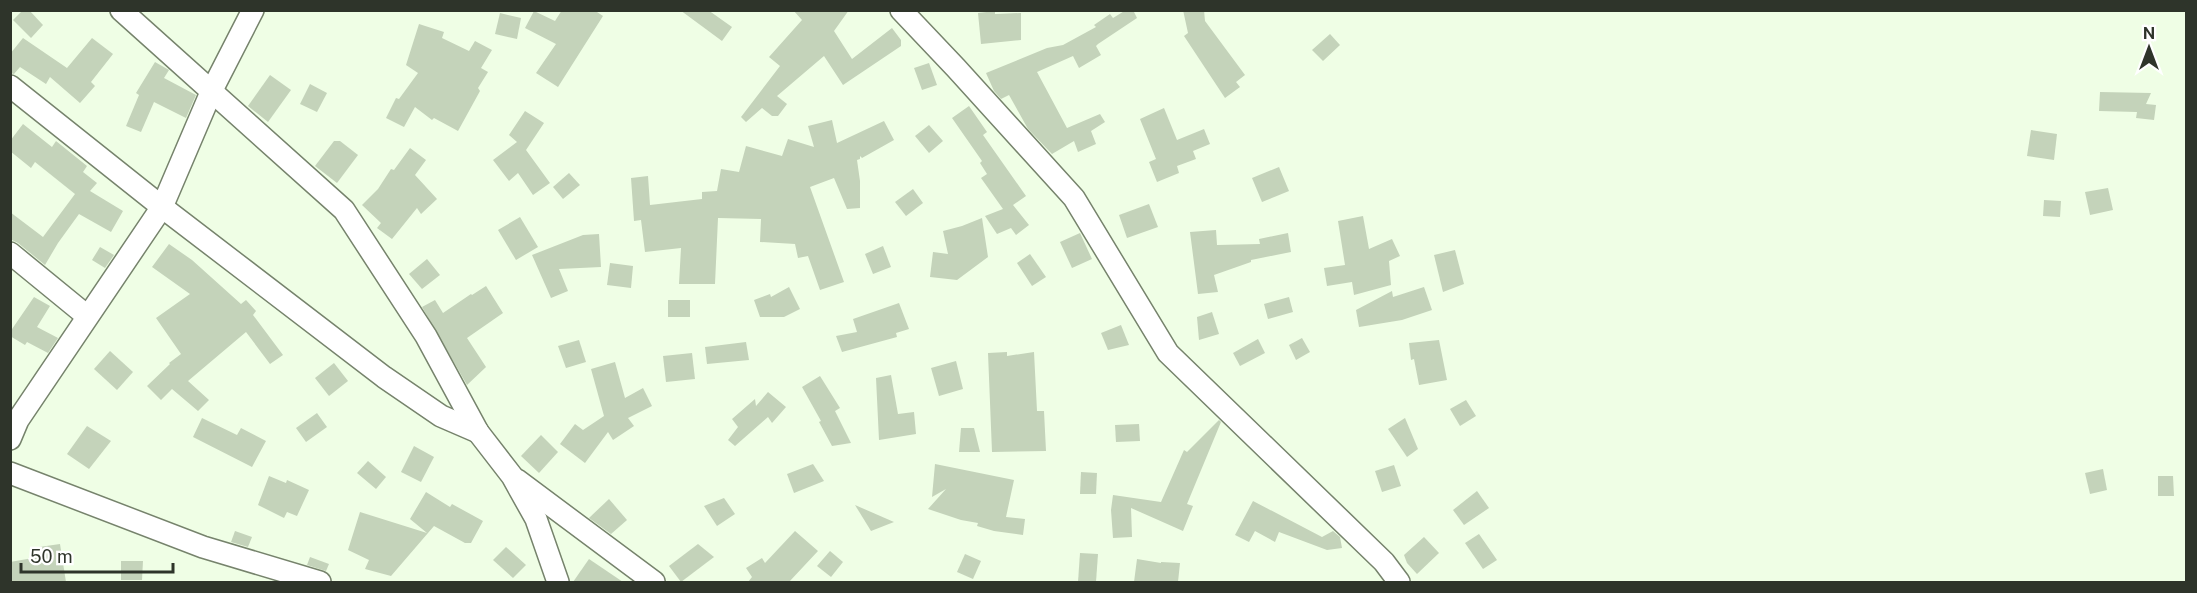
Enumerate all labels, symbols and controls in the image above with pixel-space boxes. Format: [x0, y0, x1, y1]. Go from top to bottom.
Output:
north arrow [2119, 18, 2179, 78]
text: N [2143, 24, 2155, 43]
scale bar [21, 536, 172, 574]
text: 50 m [30, 546, 73, 567]

